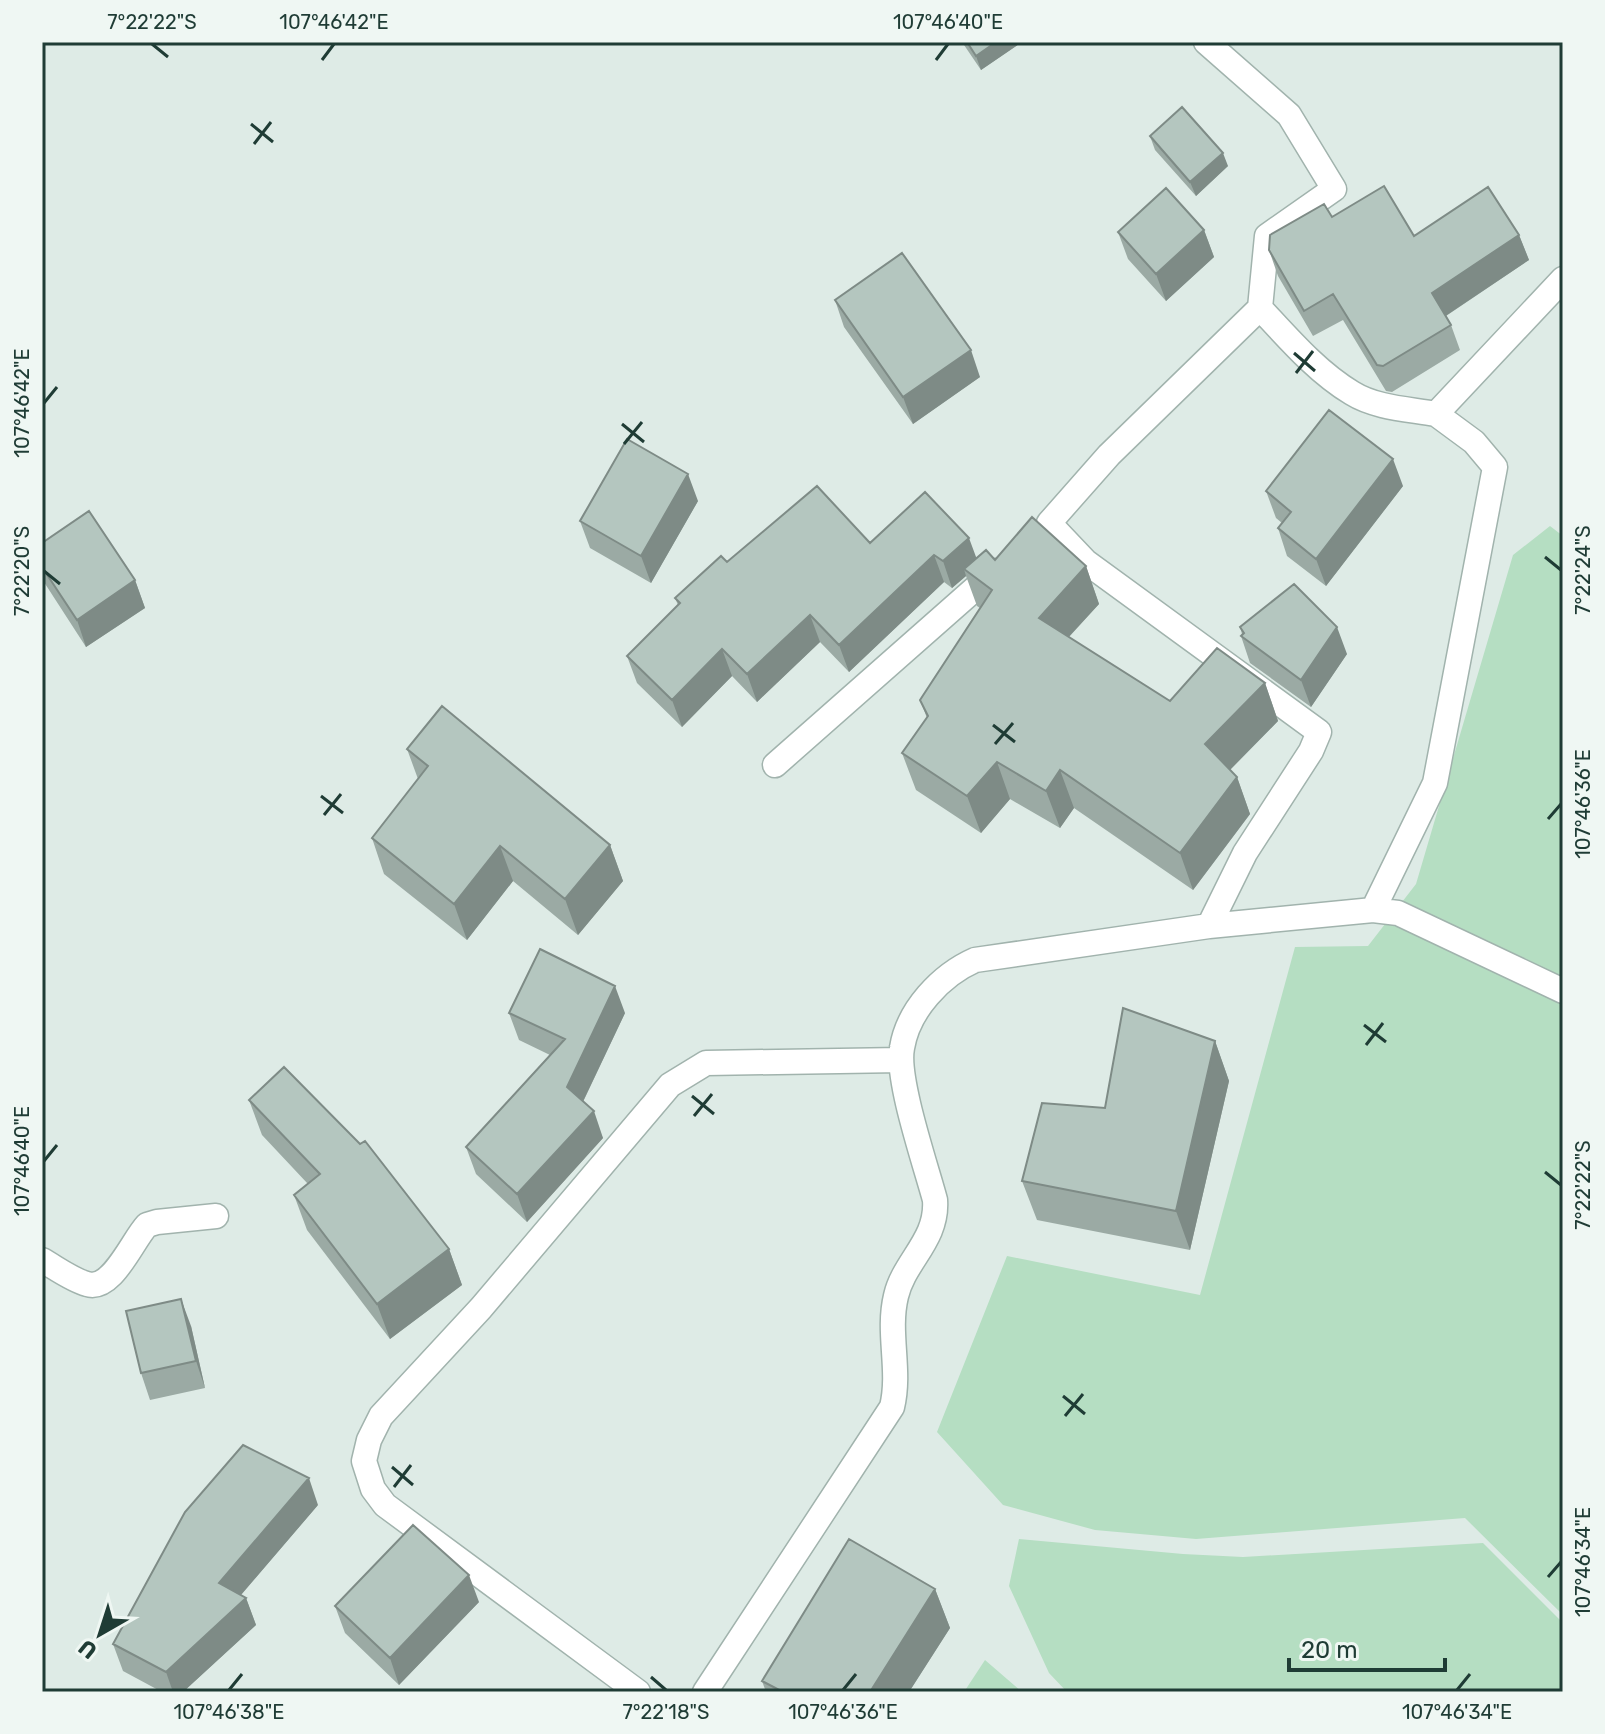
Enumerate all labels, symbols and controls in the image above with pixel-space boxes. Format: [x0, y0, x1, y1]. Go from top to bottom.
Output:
text: 7°22'22"S [107, 10, 197, 34]
text: 107°46'42"E [279, 10, 389, 34]
text: 107°46'40"E [893, 10, 1003, 34]
text: 107°46'42"E [10, 348, 34, 458]
text: 7°22'24"S [1571, 525, 1595, 615]
text: 7°22'20"S [10, 526, 34, 616]
text: 107°46'36"E [1571, 749, 1595, 859]
text: 107°46'40"E [10, 1106, 34, 1216]
text: 7°22'22"S [1571, 1140, 1595, 1230]
text: 107°46'34"E [1571, 1507, 1595, 1617]
north arrow [60, 1594, 140, 1674]
scale bar [1289, 1622, 1445, 1672]
text: U [73, 1634, 102, 1665]
text: 20 m [1301, 1636, 1358, 1664]
text: 107°46'38"E [174, 1700, 284, 1724]
text: 7°22'18"S [622, 1700, 710, 1724]
text: 107°46'36"E [788, 1700, 898, 1724]
text: 107°46'34"E [1402, 1700, 1512, 1724]

